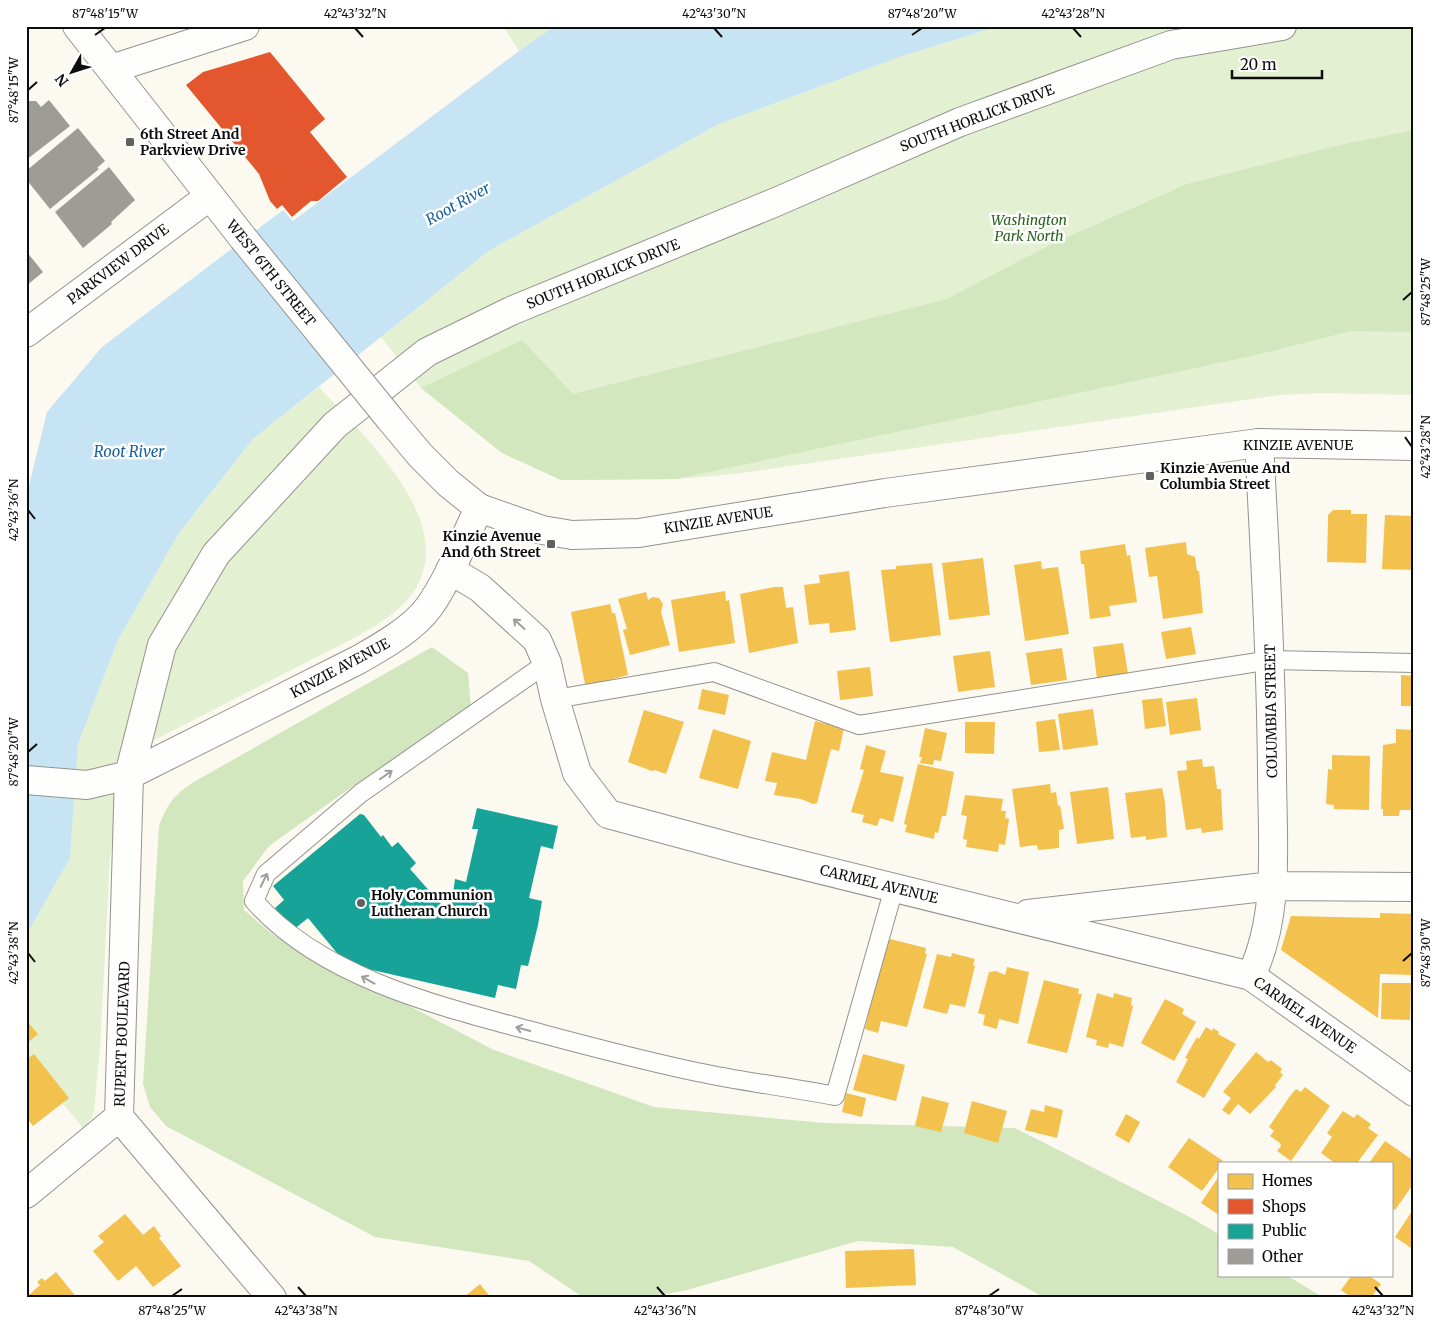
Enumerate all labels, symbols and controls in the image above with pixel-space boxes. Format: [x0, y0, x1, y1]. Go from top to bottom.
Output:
text: 87°48'15"W [72, 6, 139, 21]
text: 42°43'32"N [324, 6, 387, 21]
text: 42°43'30"N [682, 6, 747, 21]
text: 87°48'20"W [888, 6, 957, 21]
text: 42°43'28"N [1041, 6, 1105, 21]
north arrow [48, 48, 98, 98]
scale bar [1232, 48, 1322, 80]
text: 20 m [1240, 55, 1277, 74]
text: 87°48'15"W [6, 56, 21, 123]
text: N [51, 70, 72, 90]
street label: SOUTH HORLICK DRIVE [897, 80, 1057, 156]
place label: 6th Street And Parkview Drive [140, 125, 246, 159]
marker: 6th Street And Parkview Drive [124, 136, 136, 148]
water label: Root River [422, 178, 494, 229]
park label: Washington Park North [991, 211, 1067, 245]
street label: WEST 6TH STREET [222, 215, 320, 330]
street label: PARKVIEW DRIVE [64, 220, 172, 308]
street label: SOUTH HORLICK DRIVE [524, 235, 682, 313]
text: 87°48'25"W [1418, 257, 1433, 326]
text: 42°43'28"N [1418, 415, 1433, 479]
street label: KINZIE AVENUE [1243, 436, 1353, 454]
water label: Root River [94, 442, 165, 461]
place label: Kinzie Avenue And Columbia Street [1160, 459, 1290, 493]
marker: Kinzie Avenue And Columbia Street [1144, 470, 1156, 482]
text: 42°43'36"N [6, 478, 21, 541]
street label: KINZIE AVENUE [662, 502, 774, 537]
place label: Kinzie Avenue And 6th Street [441, 527, 541, 561]
marker: Kinzie Avenue And 6th Street [545, 538, 557, 550]
one-way arrow [513, 618, 526, 630]
street label: KINZIE AVENUE [287, 634, 393, 702]
street label: COLUMBIA STREET [1261, 644, 1281, 778]
text: 87°48'20"W [6, 717, 21, 786]
one-way arrow [379, 770, 393, 780]
street label: CARMEL AVENUE [818, 861, 940, 907]
one-way arrow [259, 873, 269, 888]
place label: Holy Communion Lutheran Church [371, 886, 493, 920]
marker: Holy Communion Lutheran Church [355, 897, 367, 909]
text: 87°48'30"W [1418, 918, 1433, 987]
text: 42°43'38"N [6, 921, 21, 985]
street label: RUPERT BOULEVARD [110, 960, 134, 1107]
street label: CARMEL AVENUE [1250, 973, 1360, 1057]
one-way arrow [361, 975, 376, 985]
one-way arrow [516, 1023, 532, 1033]
legend [1218, 1162, 1392, 1276]
text: Homes [1262, 1171, 1313, 1190]
text: Shops [1262, 1197, 1306, 1216]
text: Public [1262, 1221, 1307, 1240]
text: Other [1262, 1247, 1304, 1266]
text: 87°48'25"W [138, 1303, 207, 1318]
text: 42°43'38"N [274, 1303, 338, 1318]
text: 42°43'36"N [634, 1303, 697, 1318]
text: 87°48'30"W [955, 1303, 1024, 1318]
text: 42°43'32"N [1352, 1303, 1415, 1318]

